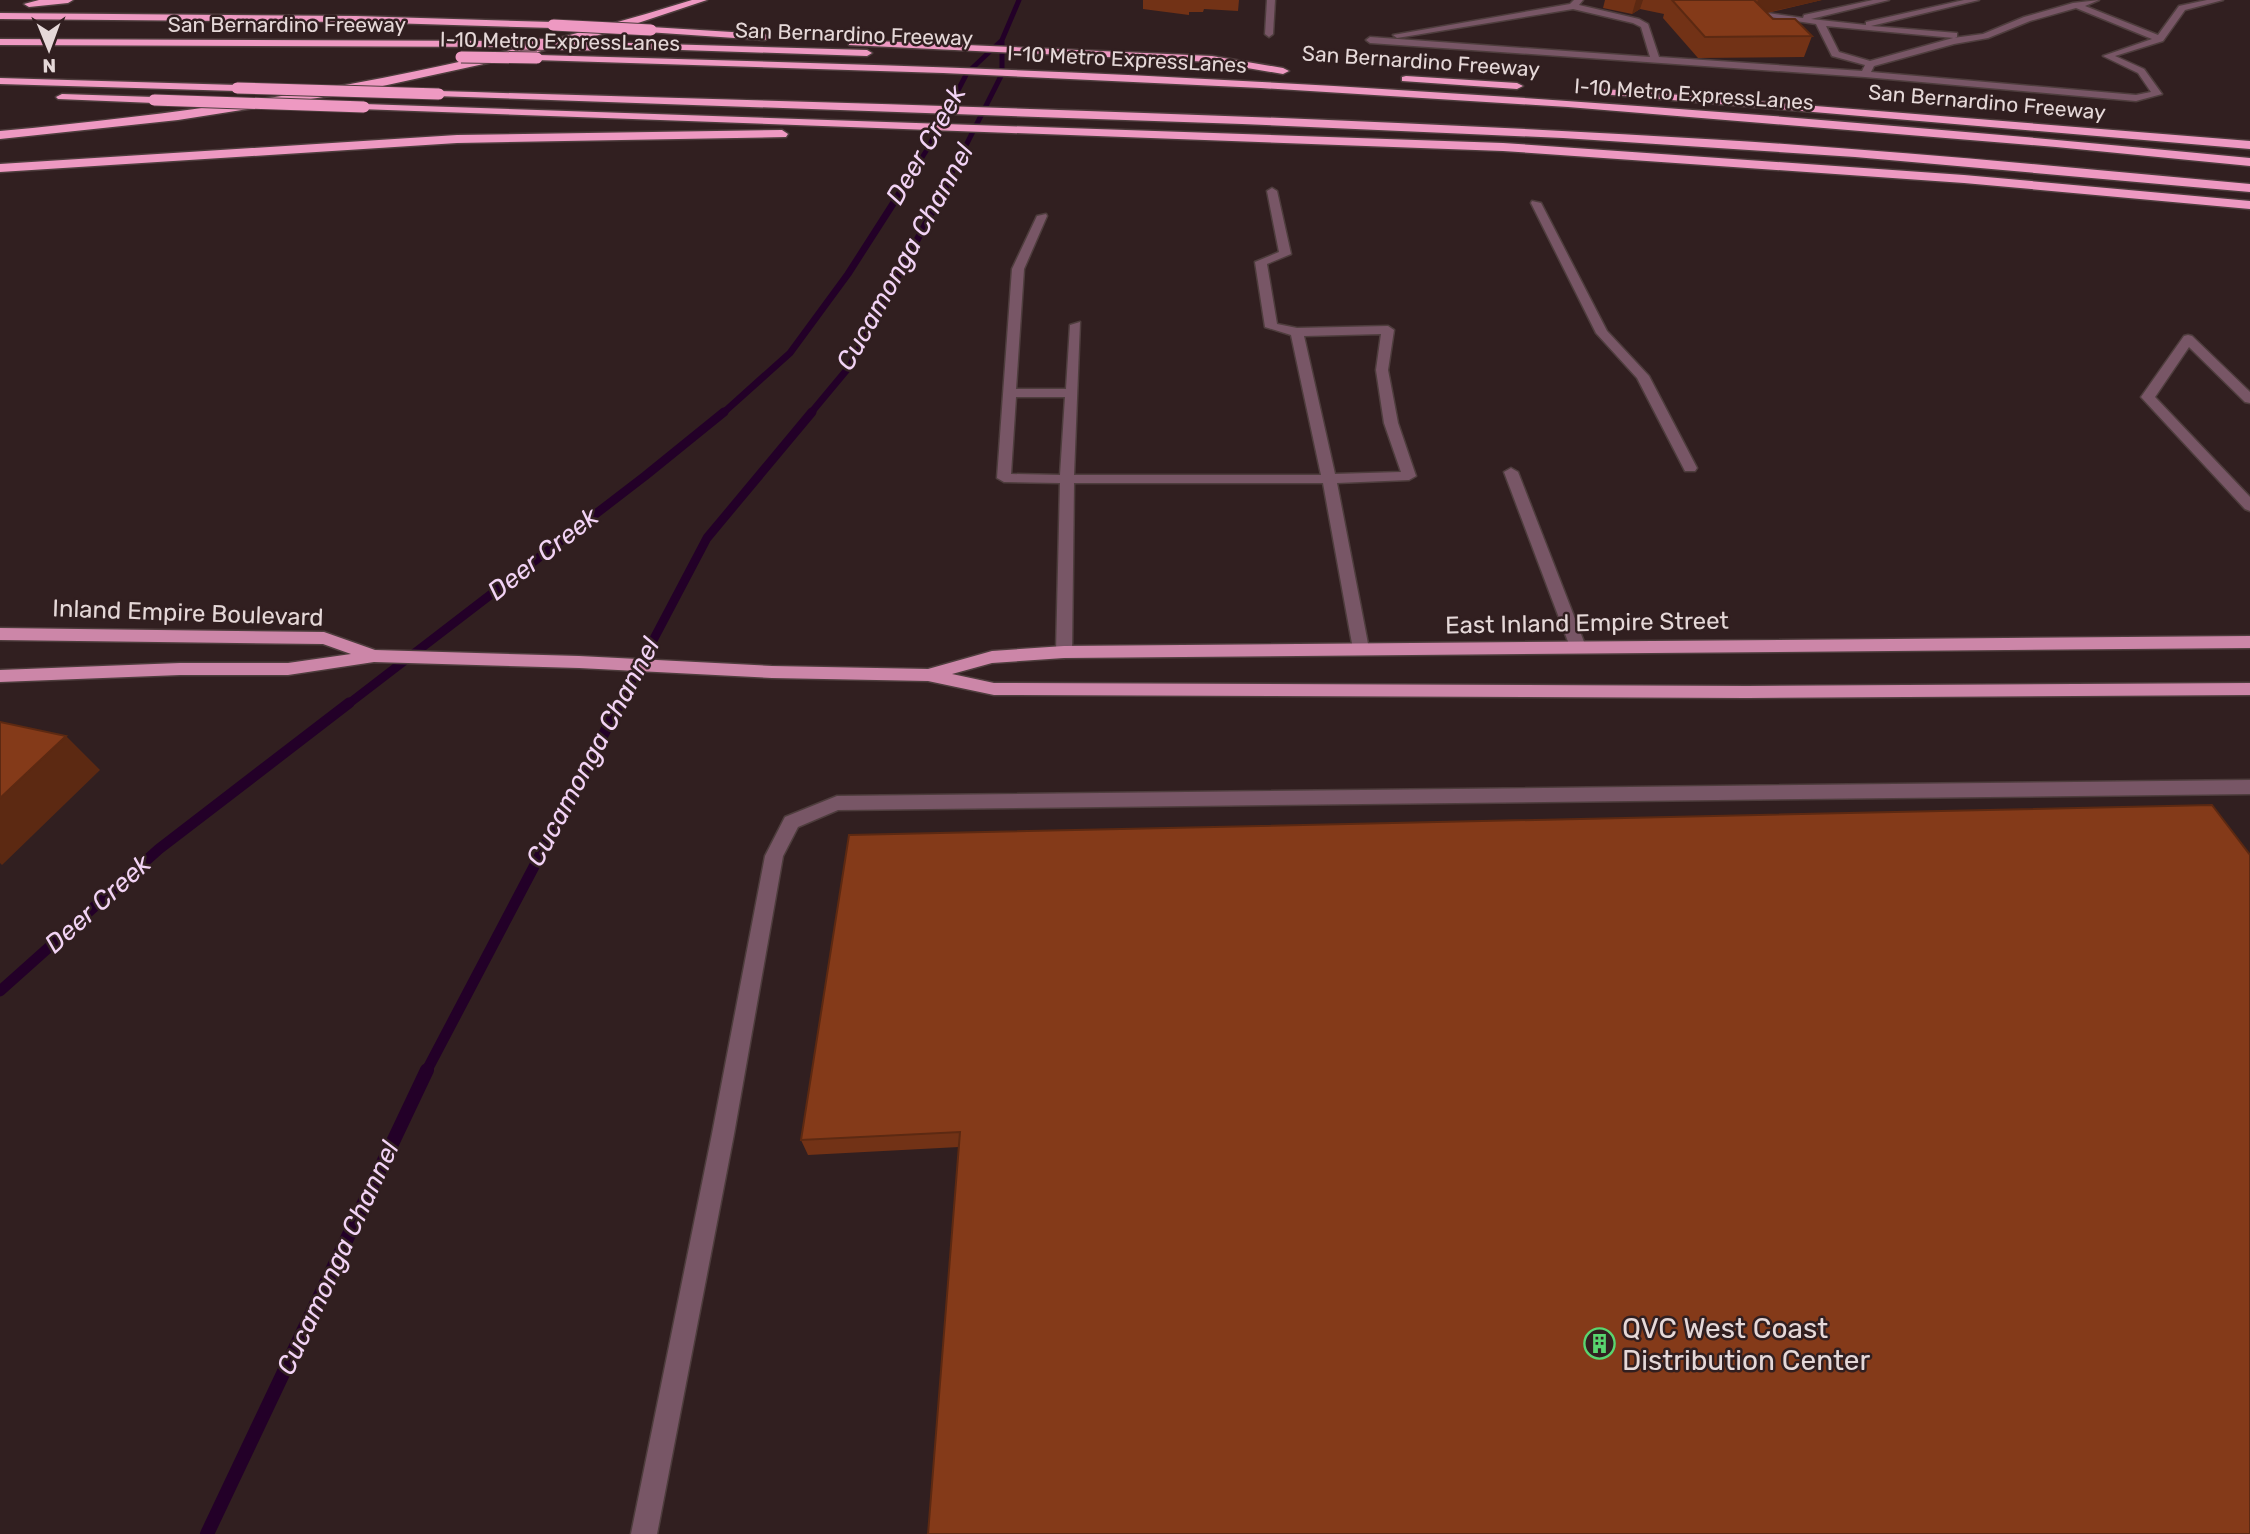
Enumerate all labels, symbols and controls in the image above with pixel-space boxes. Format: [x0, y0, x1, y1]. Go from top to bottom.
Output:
street label: San Bernardino Freeway [168, 12, 407, 37]
north arrow [14, 14, 84, 84]
street label: San Bernardino Freeway [734, 17, 974, 51]
street label: I-10 Metro ExpressLanes [440, 26, 680, 56]
street label: I-10 Metro ExpressLanes [1006, 40, 1248, 78]
street label: San Bernardino Freeway [1301, 40, 1541, 82]
text: N [42, 54, 56, 77]
street label: I-10 Metro ExpressLanes [1573, 73, 1815, 115]
water label: Deer Creek [880, 79, 973, 210]
street label: San Bernardino Freeway [1867, 79, 2107, 125]
water label: Cucamonga Channel [830, 138, 980, 376]
water label: Deer Creek [481, 501, 605, 607]
street label: Inland Empire Boulevard [52, 594, 324, 632]
street label: East Inland Empire Street [1445, 607, 1729, 639]
water label: Cucamonga Channel [520, 632, 667, 872]
water label: Deer Creek [38, 848, 158, 960]
water label: Cucamonga Channel [270, 1136, 406, 1380]
place label: QVC West Coast Distribution Center [1622, 1312, 1871, 1377]
building icon: QVC West Coast Distribution Center [1582, 1327, 1616, 1361]

